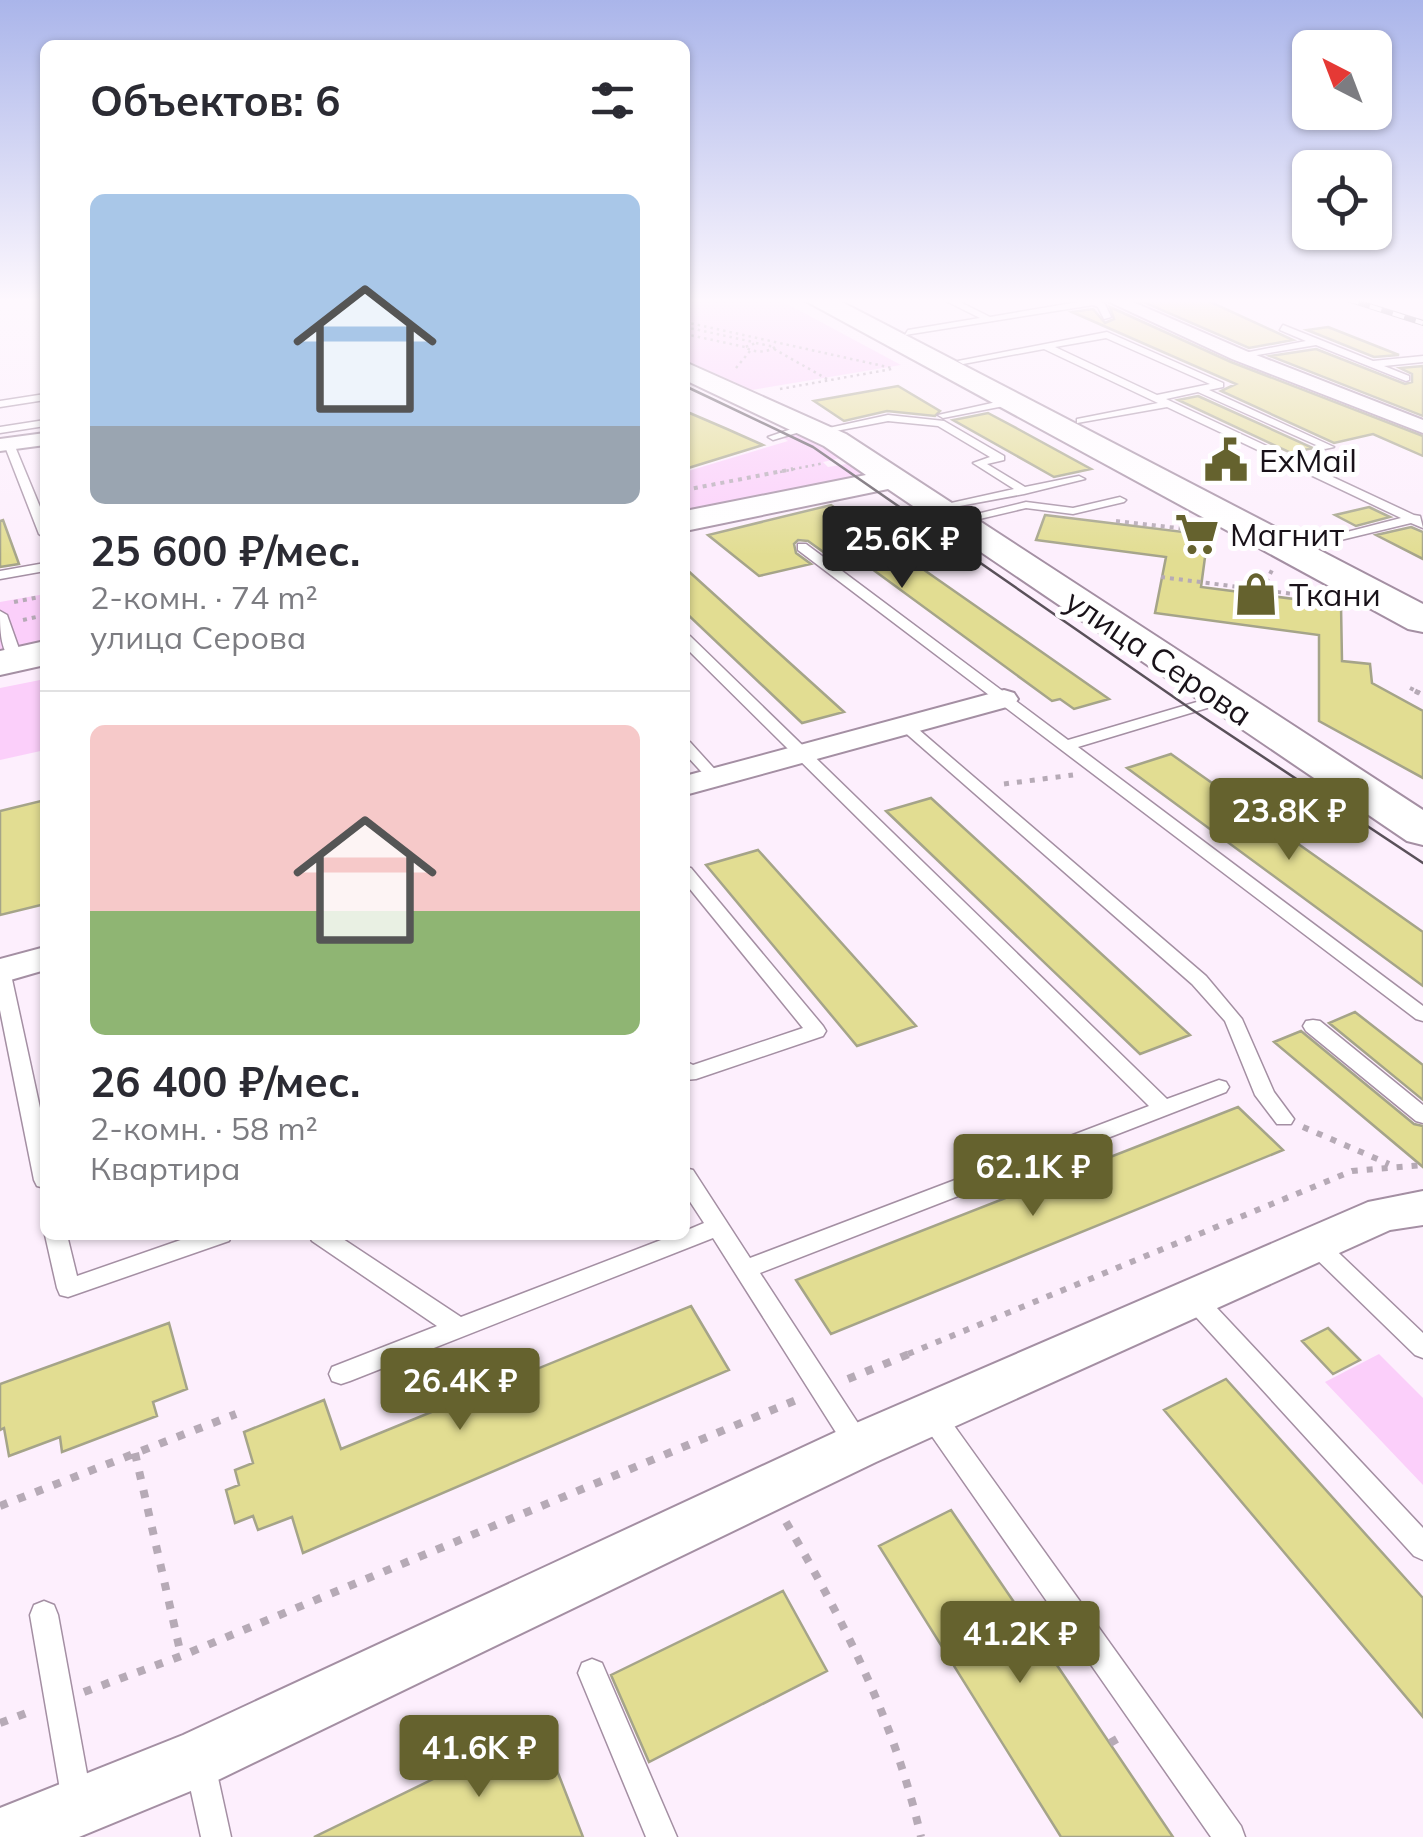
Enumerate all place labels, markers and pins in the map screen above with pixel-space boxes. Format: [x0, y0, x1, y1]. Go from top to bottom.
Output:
public building icon: ExMail [1202, 436, 1250, 484]
place label: ExMail [1259, 440, 1357, 480]
pin: 25.6K ₽ [810, 506, 994, 591]
supermarket icon: Магнит [1173, 510, 1221, 558]
place label: Магнит [1230, 514, 1344, 554]
shop icon: Ткани [1232, 570, 1280, 618]
place label: Ткани [1289, 574, 1381, 614]
pin: 23.8K ₽ [1197, 778, 1381, 863]
pin: 62.1K ₽ [941, 1134, 1125, 1219]
pin: 26.4K ₽ [368, 1348, 552, 1433]
pin: 41.2K ₽ [928, 1601, 1112, 1686]
pin: 41.6K ₽ [387, 1715, 571, 1800]

